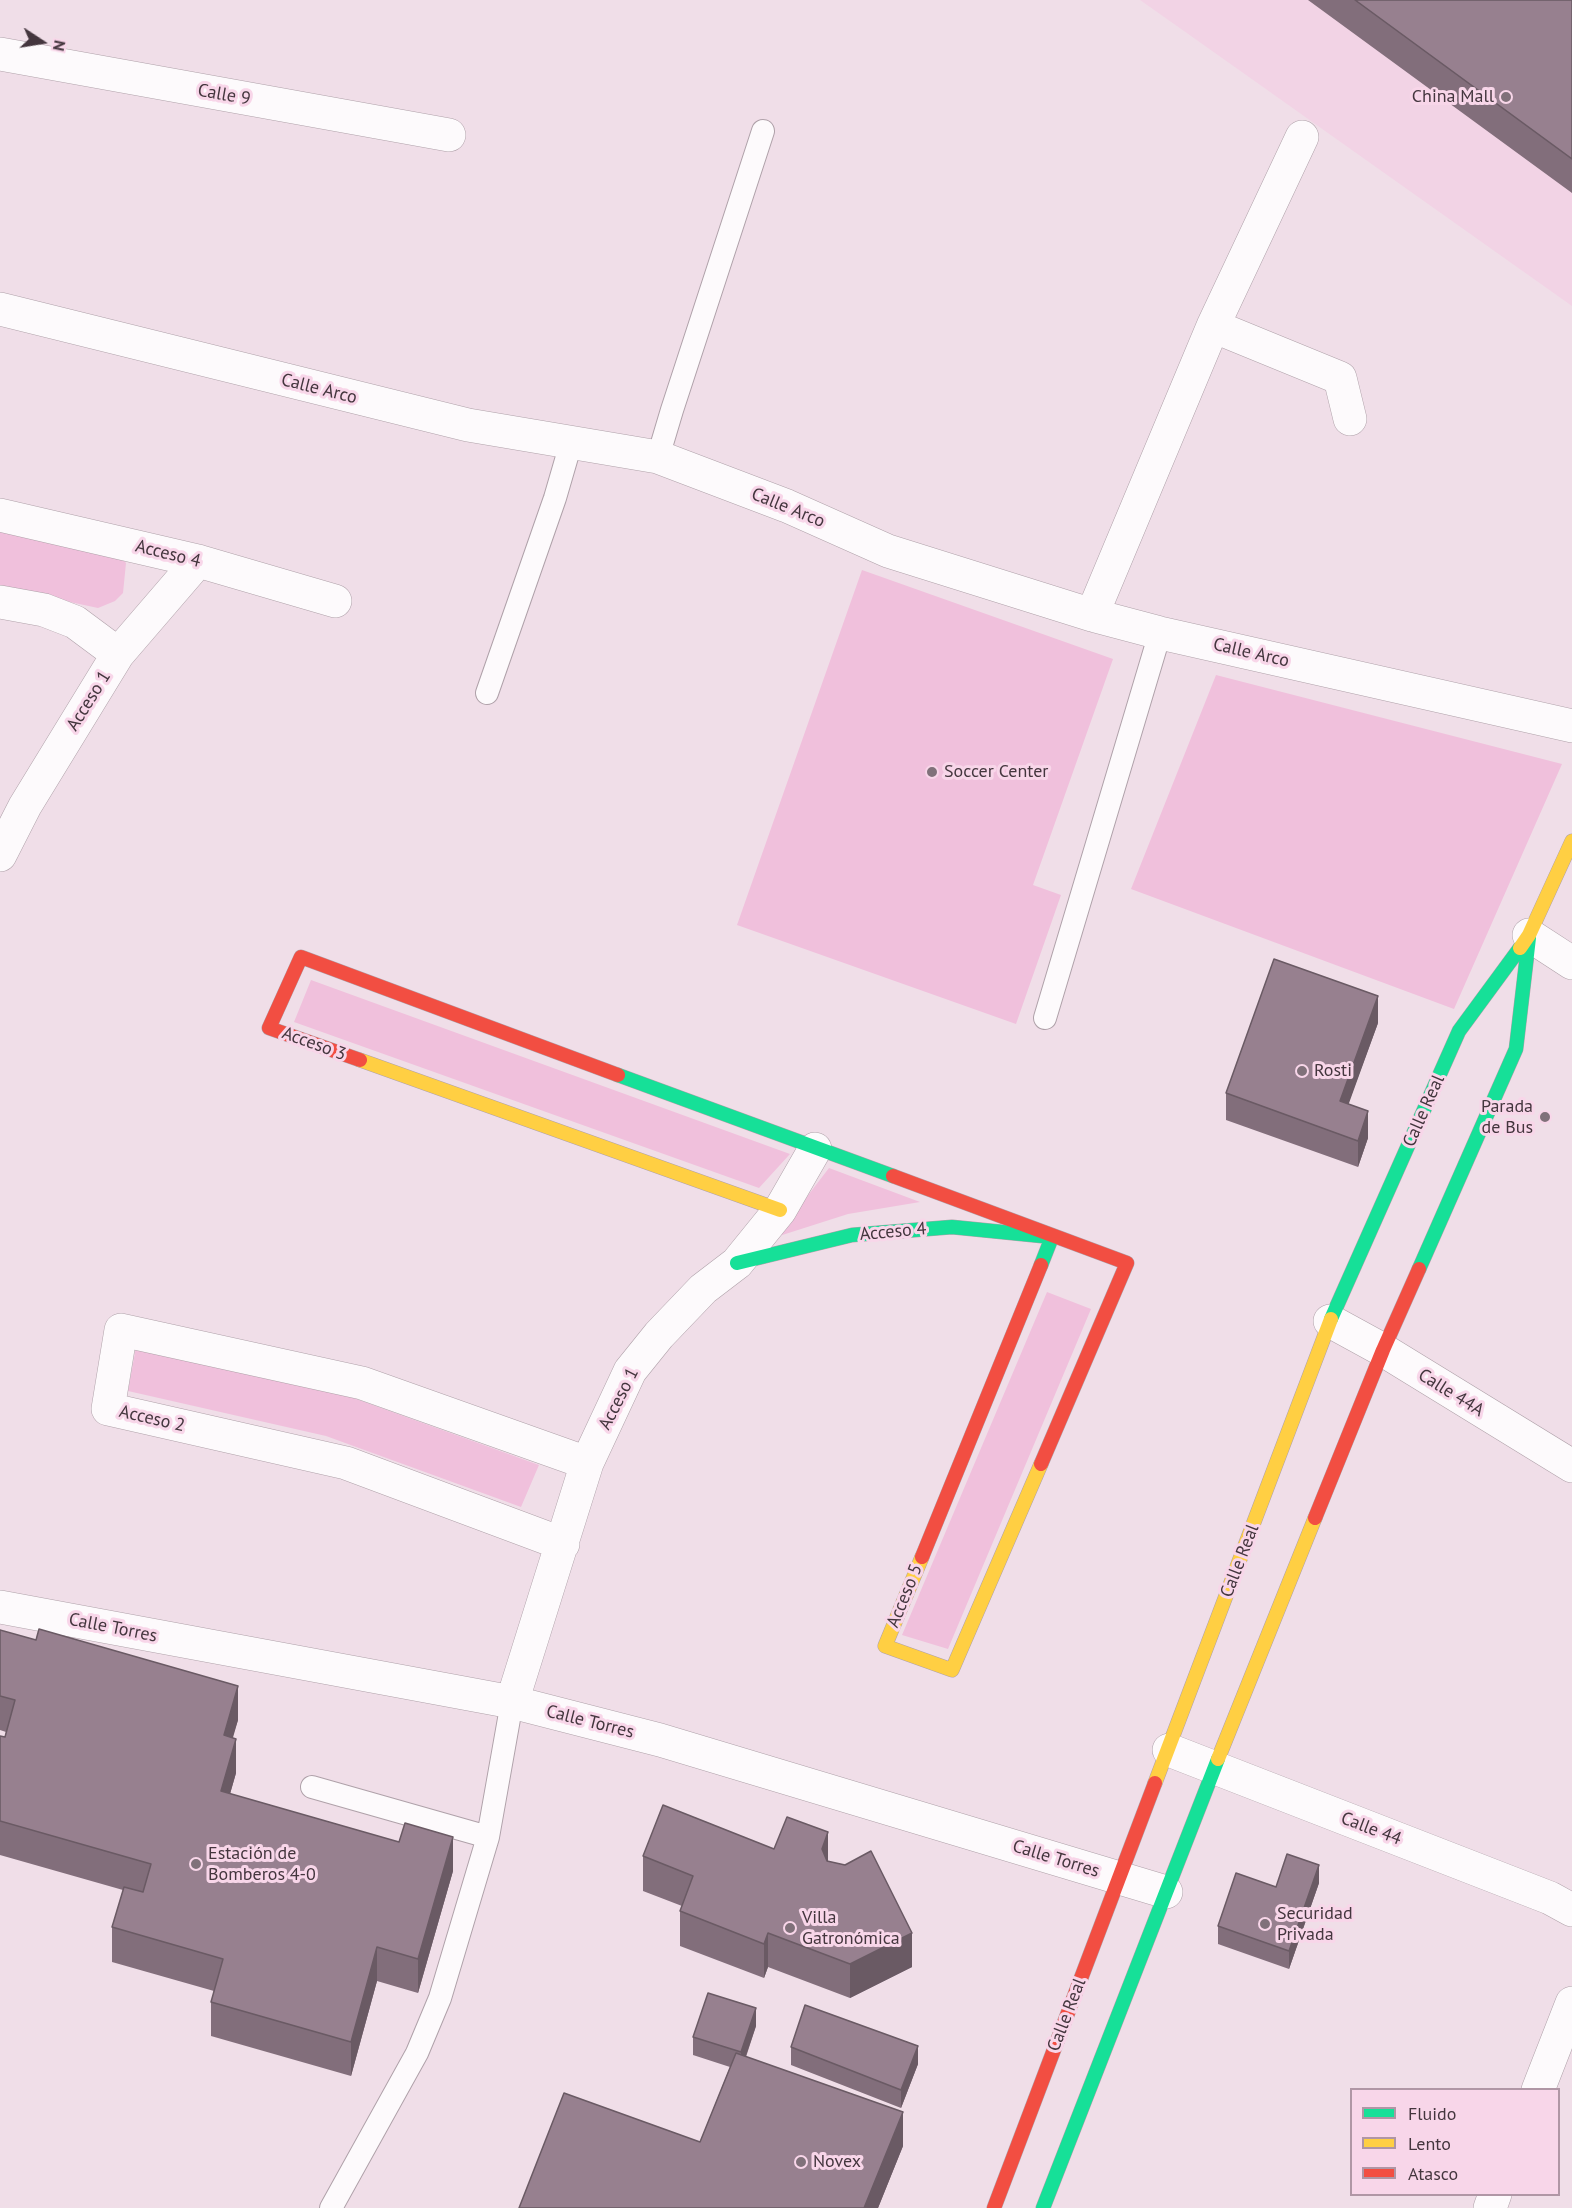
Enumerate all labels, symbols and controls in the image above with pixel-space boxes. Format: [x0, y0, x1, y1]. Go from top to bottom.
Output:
north arrow [12, 12, 72, 72]
text: N [49, 39, 70, 53]
street label: Calle 9 [196, 80, 252, 110]
place label: China Mall [1412, 86, 1494, 108]
marker: China Mall [1499, 90, 1513, 104]
street label: Calle Arco [279, 369, 359, 409]
street label: Calle Arco [748, 483, 828, 533]
street label: Acceso 4 [133, 535, 203, 573]
street label: Calle Arco [1211, 634, 1291, 672]
street label: Acceso 1 [62, 667, 116, 735]
place label: Soccer Center [944, 761, 1048, 783]
marker: Soccer Center [925, 765, 939, 779]
street label: Acceso 3 [279, 1022, 349, 1066]
place label: Rosti [1314, 1060, 1352, 1082]
marker: Rosti [1295, 1064, 1309, 1078]
street label: Calle Real [1399, 1072, 1449, 1150]
place label: Parada de Bus [1481, 1096, 1533, 1138]
marker: Parada de Bus [1538, 1110, 1552, 1124]
street label: Acceso 4 [859, 1218, 927, 1246]
street label: Acceso 1 [594, 1364, 644, 1434]
street label: Calle 44A [1414, 1364, 1488, 1422]
street label: Acceso 2 [117, 1401, 187, 1437]
street label: Calle Real [1216, 1521, 1264, 1601]
street label: Acceso 5 [882, 1561, 928, 1631]
street label: Calle Torres [67, 1609, 159, 1647]
street label: Calle Torres [544, 1701, 636, 1743]
street label: Calle 44 [1338, 1808, 1404, 1850]
street label: Calle Torres [1010, 1836, 1102, 1882]
place label: Estación de Bomberos 4-0 [208, 1843, 316, 1886]
marker: Estación de Bomberos 4-0 [189, 1857, 203, 1871]
place label: Securidad Privada [1277, 1903, 1353, 1946]
place label: Villa Gatronómica [802, 1907, 900, 1950]
marker: Securidad Privada [1258, 1917, 1272, 1931]
marker: Villa Gatronómica [783, 1921, 797, 1935]
street label: Calle Real [1043, 1975, 1091, 2055]
legend [1350, 2088, 1560, 2196]
text: Fluido [1408, 2102, 1456, 2125]
text: Lento [1408, 2132, 1451, 2155]
place label: Novex [813, 2151, 861, 2173]
marker: Novex [794, 2155, 808, 2169]
text: Atasco [1408, 2162, 1458, 2185]

